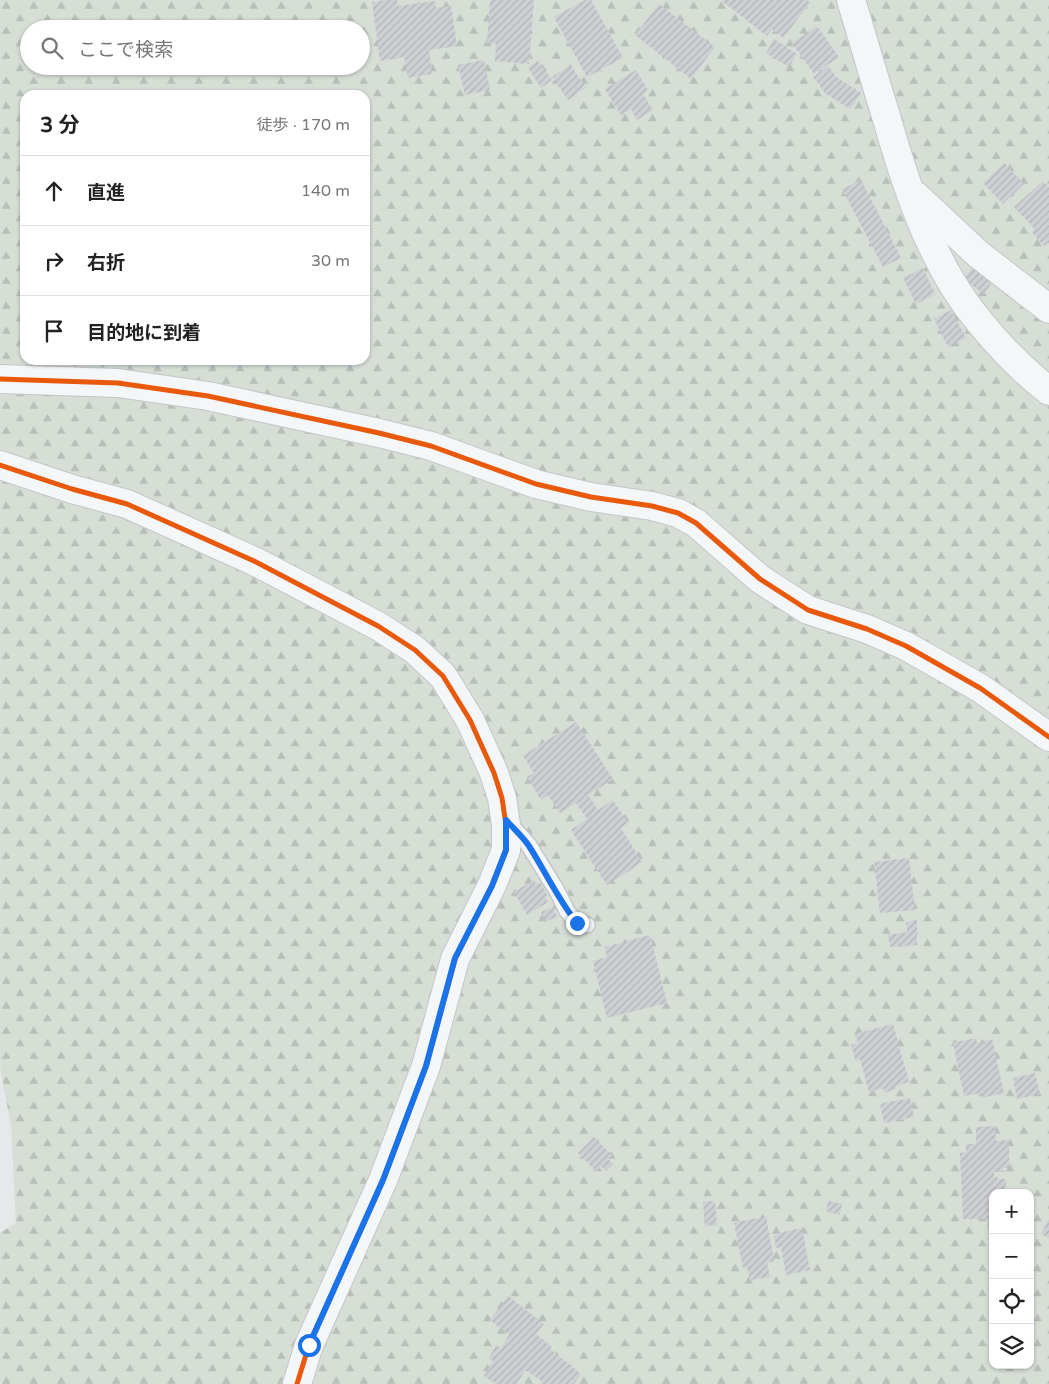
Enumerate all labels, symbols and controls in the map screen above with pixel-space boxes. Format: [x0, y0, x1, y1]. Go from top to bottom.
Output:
search box [20, 20, 370, 75]
icon: search [38, 34, 66, 62]
text: ここで検索 [78, 39, 173, 61]
text: 3 分 [40, 113, 80, 138]
text: 徒歩 · 170 m [257, 115, 350, 135]
icon: ahead [40, 177, 68, 205]
text: 140 m [301, 181, 350, 201]
text: 直進 [87, 182, 125, 204]
icon: right [40, 247, 68, 275]
text: 30 m [311, 251, 350, 271]
text: 右折 [87, 252, 125, 274]
icon: arrive [40, 317, 68, 345]
text: 目的地に到着 [87, 322, 201, 344]
route end [566, 912, 589, 935]
map controls [989, 1189, 1034, 1369]
button: + [989, 1189, 1034, 1234]
button: − [989, 1234, 1034, 1279]
button: locate [989, 1279, 1034, 1324]
button: layers [989, 1324, 1034, 1369]
route start [298, 1334, 321, 1357]

